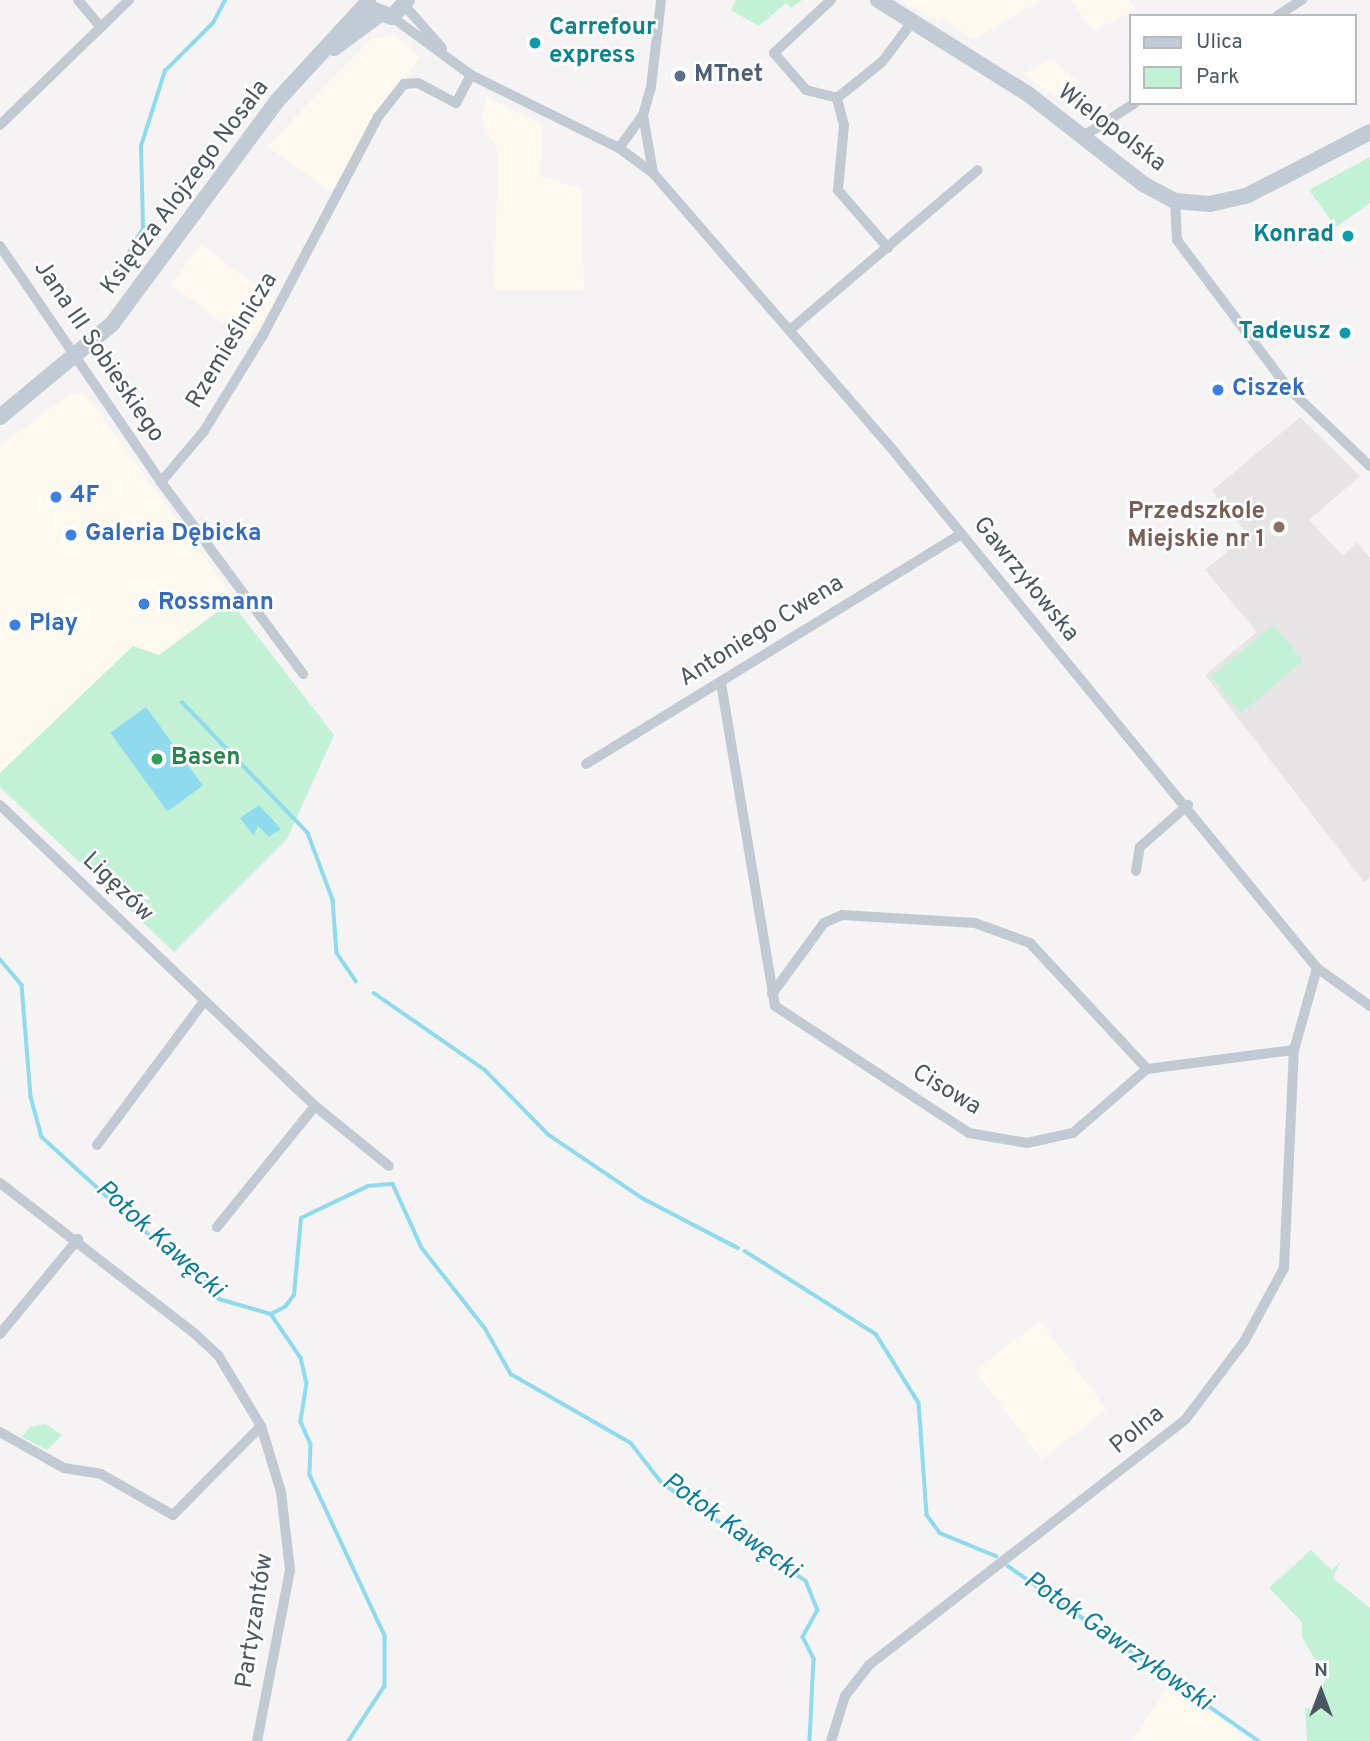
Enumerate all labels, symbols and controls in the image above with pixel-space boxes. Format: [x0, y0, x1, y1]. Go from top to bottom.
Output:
legend [1128, 14, 1356, 105]
place label: Carrefour express [549, 15, 656, 71]
text: Ulica [1196, 29, 1243, 56]
marker: Carrefour express [527, 35, 543, 51]
place label: MTnet [694, 62, 763, 90]
text: Park [1196, 64, 1239, 91]
marker: MTnet [672, 68, 688, 84]
street label: Księdza Alojzego Nosala [96, 75, 276, 301]
street label: Wielopolska [1051, 79, 1171, 179]
place label: Konrad [1253, 222, 1334, 250]
marker: Konrad [1340, 228, 1356, 244]
street label: Jana III Sobieskiego [26, 255, 170, 449]
street label: Rzemieślnicza [181, 268, 285, 414]
place label: Tadeusz [1239, 319, 1331, 347]
marker: Tadeusz [1337, 325, 1353, 341]
place label: Ciszek [1232, 376, 1305, 404]
marker: Ciszek [1210, 382, 1226, 398]
place label: 4F [70, 483, 99, 511]
marker: 4F [48, 489, 64, 505]
place label: Przedszkole Miejskie nr 1 [1127, 499, 1265, 555]
street label: Gawrzyłowska [966, 512, 1084, 648]
marker: Przedszkole Miejskie nr 1 [1271, 519, 1287, 535]
place label: Galeria Dębicka [85, 521, 261, 549]
marker: Galeria Dębicka [63, 527, 79, 543]
street label: Antoniego Cwena [674, 570, 850, 694]
place label: Rossmann [158, 590, 274, 618]
marker: Rossmann [136, 596, 152, 612]
place label: Play [29, 611, 78, 639]
marker: Play [7, 617, 23, 633]
place label: Basen [171, 745, 240, 773]
marker: Basen [149, 751, 165, 767]
street label: Ligęzów [75, 847, 159, 929]
street label: Cisowa [906, 1059, 986, 1123]
water label: Potok Kawęcki [88, 1174, 230, 1306]
street label: Polna [1105, 1401, 1171, 1461]
water label: Potok Kawęcki [655, 1467, 805, 1587]
street label: Partyzantów [231, 1552, 281, 1690]
water label: Potok Gawrzyłowski [1017, 1565, 1217, 1719]
north arrow [1286, 1657, 1356, 1727]
text: N [1314, 1659, 1328, 1683]

